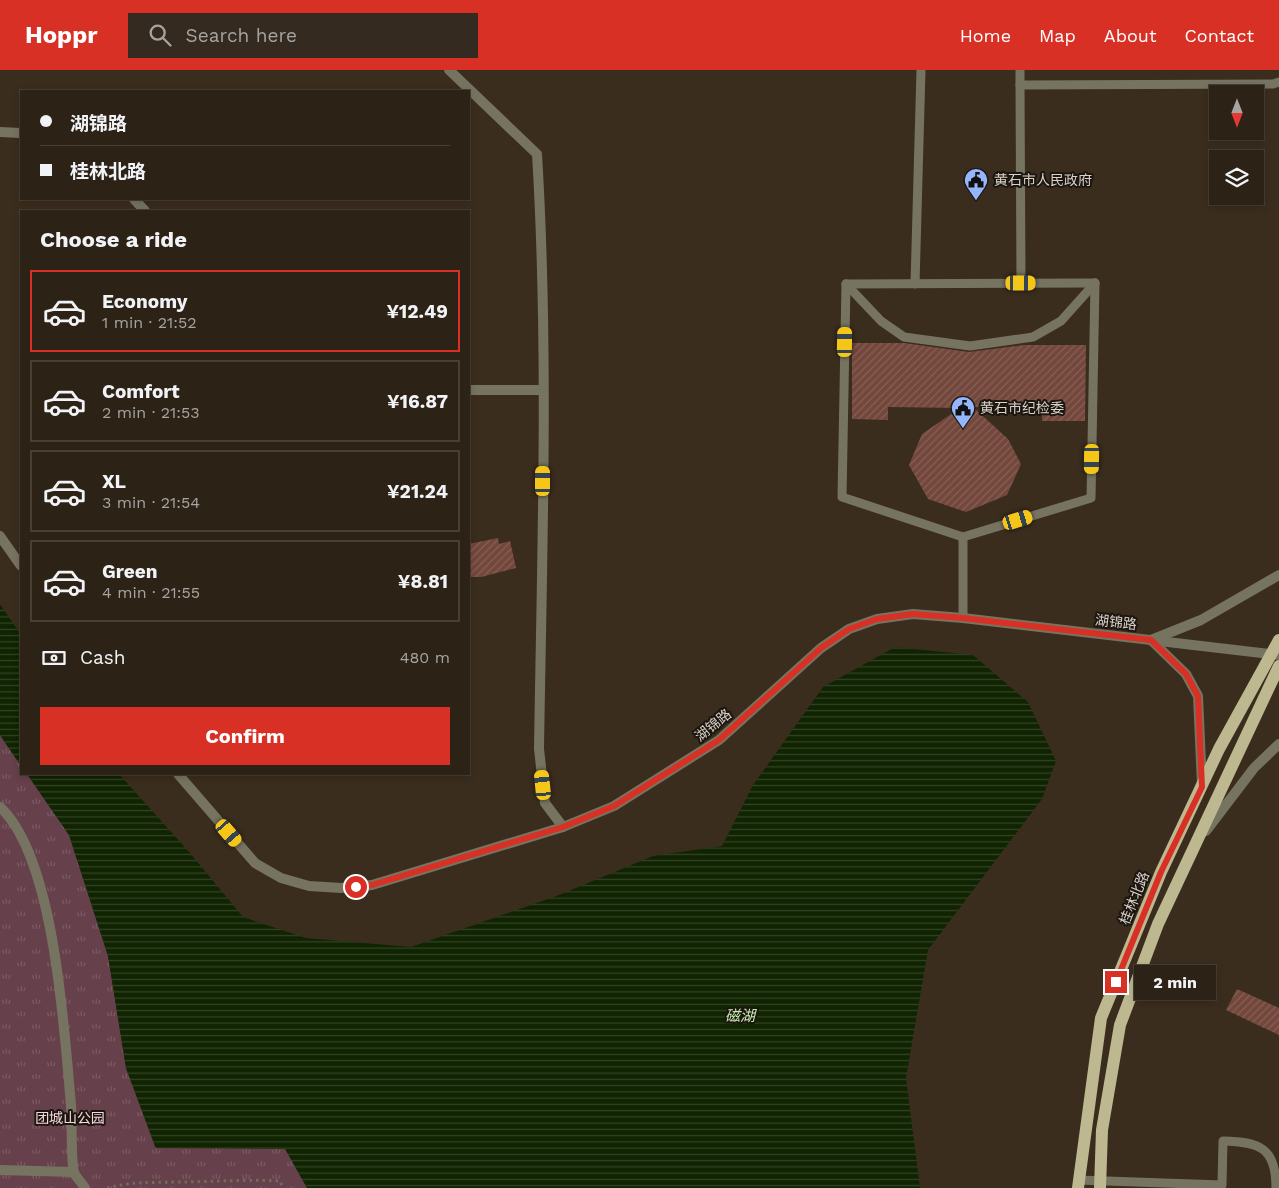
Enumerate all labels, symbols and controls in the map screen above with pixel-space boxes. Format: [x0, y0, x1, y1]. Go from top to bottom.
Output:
search box [128, 13, 478, 58]
text: Hoppr [25, 21, 98, 49]
icon: search [146, 21, 174, 49]
text: Search here [186, 24, 297, 47]
text: Home [960, 25, 1011, 46]
text: Map [1039, 25, 1076, 46]
text: About [1104, 25, 1156, 46]
text: Contact [1184, 25, 1254, 46]
north arrow [1209, 85, 1264, 140]
map controls [1209, 85, 1264, 205]
text: 湖锦路 [70, 112, 127, 135]
button: layers [1209, 150, 1264, 205]
text: 桂林北路 [70, 160, 146, 183]
public building icon: 黄石市人民政府 [963, 167, 989, 201]
place label: 黄石市人民政府 [994, 172, 1092, 188]
text: Choose a ride [40, 227, 187, 252]
car [1006, 276, 1036, 291]
icon: car [42, 289, 87, 334]
text: Economy [102, 290, 187, 313]
text: ¥12.49 [386, 300, 448, 323]
text: 1 min · 21:52 [102, 313, 197, 332]
car [837, 327, 852, 357]
icon: car [42, 379, 87, 424]
text: Comfort [102, 380, 180, 403]
text: ¥16.87 [387, 390, 448, 413]
public building icon: 黄石市纪检委 [950, 395, 976, 429]
place label: 黄石市纪检委 [980, 400, 1064, 416]
text: 2 min · 21:53 [102, 403, 200, 422]
car [1084, 444, 1099, 474]
car [535, 466, 550, 496]
icon: car [42, 469, 87, 514]
text: XL [102, 470, 126, 493]
text: ¥21.24 [387, 480, 448, 503]
text: 3 min · 21:54 [102, 493, 200, 512]
car [1001, 508, 1034, 532]
icon: car [42, 559, 87, 604]
text: Green [102, 560, 158, 583]
text: ¥8.81 [398, 570, 448, 593]
text: 4 min · 21:55 [102, 583, 200, 602]
street label: 湖锦路 [1094, 612, 1138, 632]
icon: cash [40, 644, 68, 672]
text: Cash [80, 646, 126, 669]
text: 480 m [400, 648, 450, 667]
street label: 湖锦路 [692, 706, 734, 744]
button: Confirm [40, 707, 450, 765]
car [533, 769, 552, 801]
car [213, 817, 244, 849]
street label: 桂林北路 [1116, 869, 1152, 927]
route start [345, 876, 367, 898]
callout: 2 min [1134, 964, 1216, 1000]
route end [1105, 971, 1127, 993]
text: 2 min [1153, 973, 1197, 992]
water label: 磁湖 [725, 1007, 757, 1025]
park label: 团城山公园 [35, 1110, 105, 1126]

